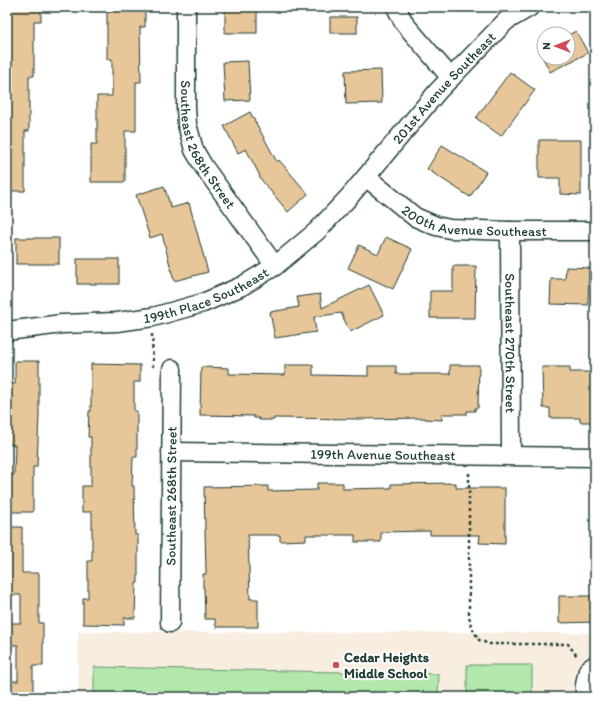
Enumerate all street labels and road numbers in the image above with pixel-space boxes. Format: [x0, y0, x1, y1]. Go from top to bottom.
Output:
street label: 201st Avenue Southeast [389, 29, 500, 148]
street label: Southeast 268th Street [177, 80, 239, 212]
street label: 200th Avenue Southeast [398, 202, 547, 240]
street label: 199th Place Southeast [143, 264, 272, 327]
street label: Southeast 270th Street [501, 273, 519, 413]
street label: Southeast 268th Street [162, 426, 181, 566]
street label: 199th Avenue Southeast [310, 446, 456, 464]

